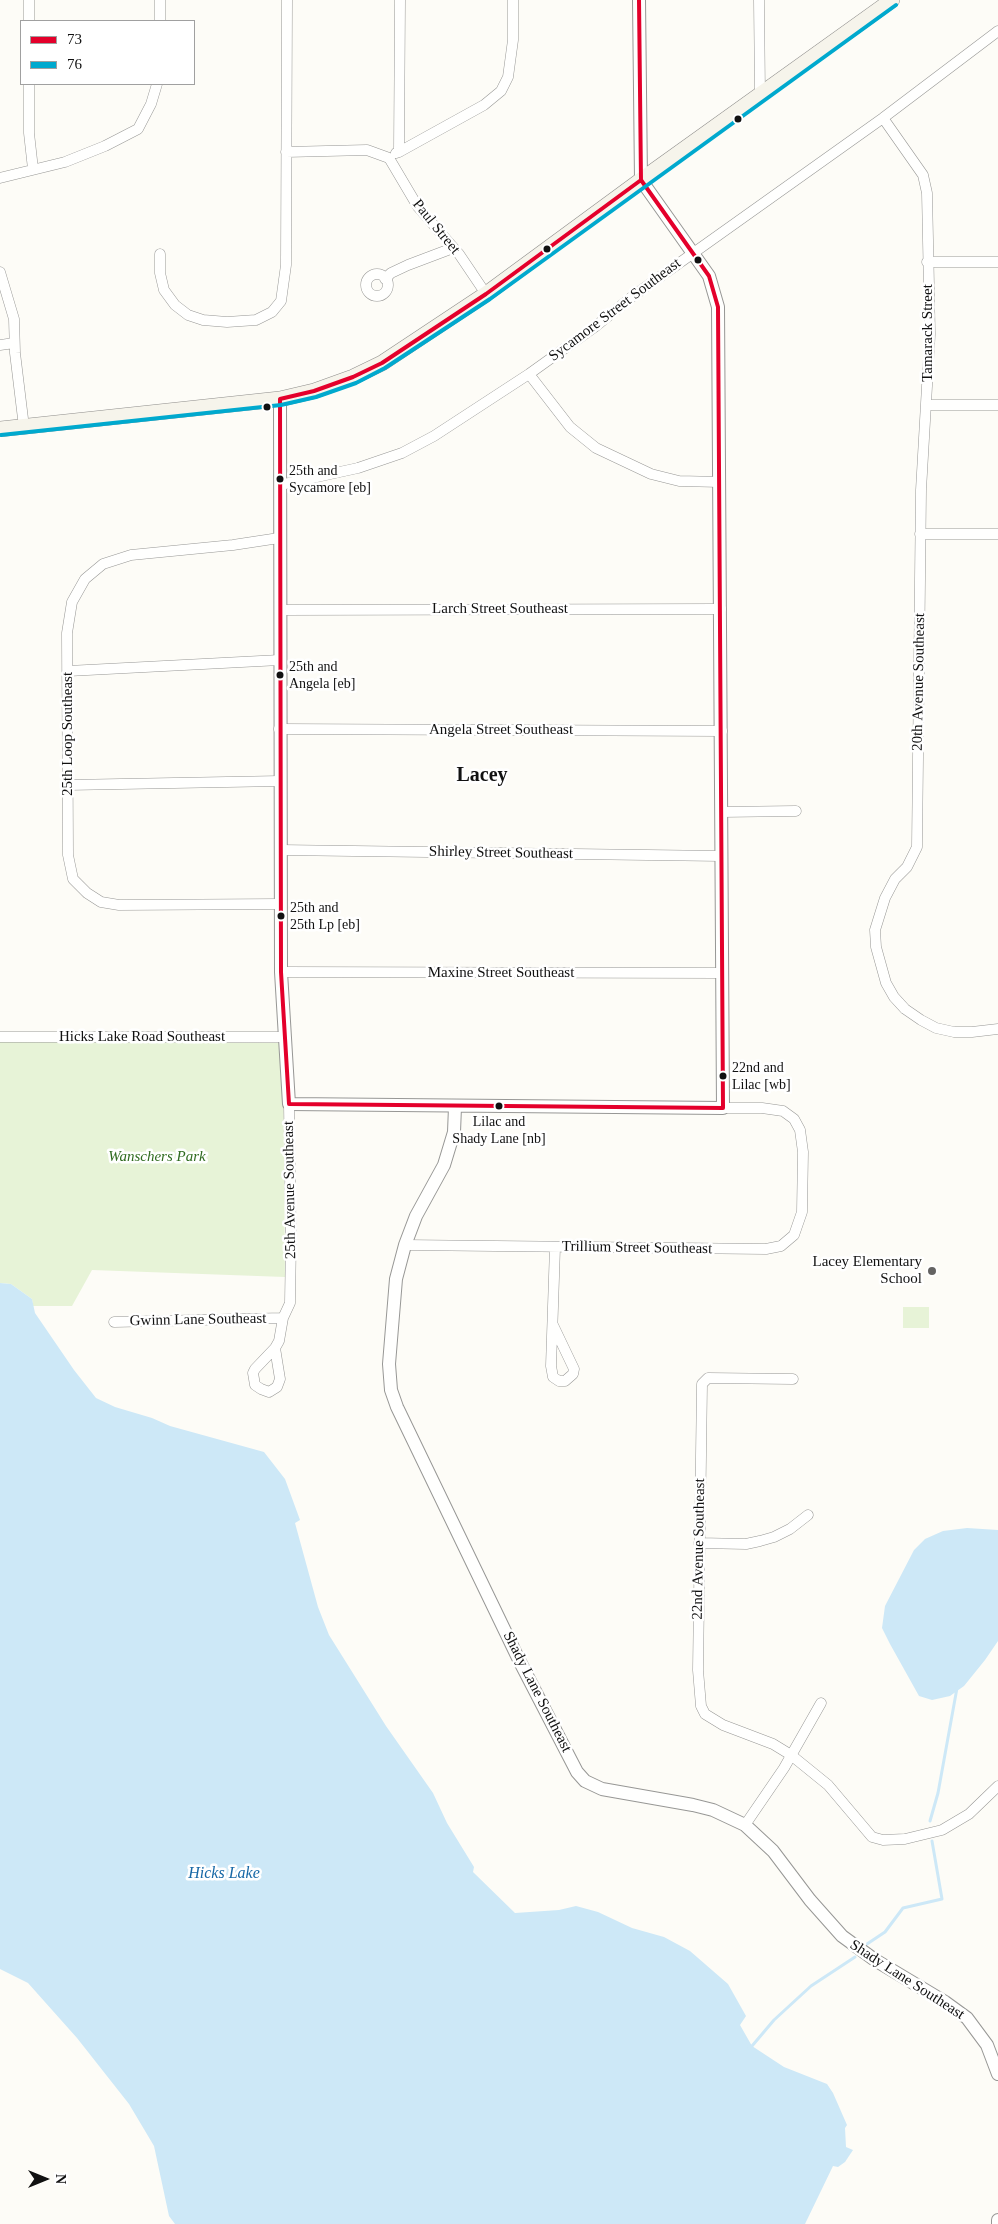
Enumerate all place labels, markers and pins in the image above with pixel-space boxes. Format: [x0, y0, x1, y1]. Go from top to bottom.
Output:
unlabelled marker [733, 114, 743, 124]
unlabelled marker [542, 244, 552, 254]
unlabelled marker [693, 255, 703, 265]
unlabelled marker [262, 402, 272, 412]
place label: 25th and Sycamore [eb] [289, 463, 371, 496]
marker: 25th and Sycamore [eb] [275, 474, 285, 484]
place label: 25th and Angela [eb] [289, 659, 355, 692]
marker: 25th and Angela [eb] [275, 670, 285, 680]
place label: 25th and 25th Lp [eb] [290, 900, 360, 932]
marker: 25th and 25th Lp [eb] [276, 911, 286, 921]
place label: 22nd and Lilac [wb] [732, 1060, 791, 1092]
marker: 22nd and Lilac [wb] [718, 1071, 728, 1081]
marker: Lilac and Shady Lane [nb] [494, 1101, 504, 1111]
place label: Lilac and Shady Lane [nb] [452, 1114, 546, 1146]
place label: Lacey Elementary School [812, 1253, 922, 1288]
marker: Lacey Elementary School [926, 1265, 938, 1277]

